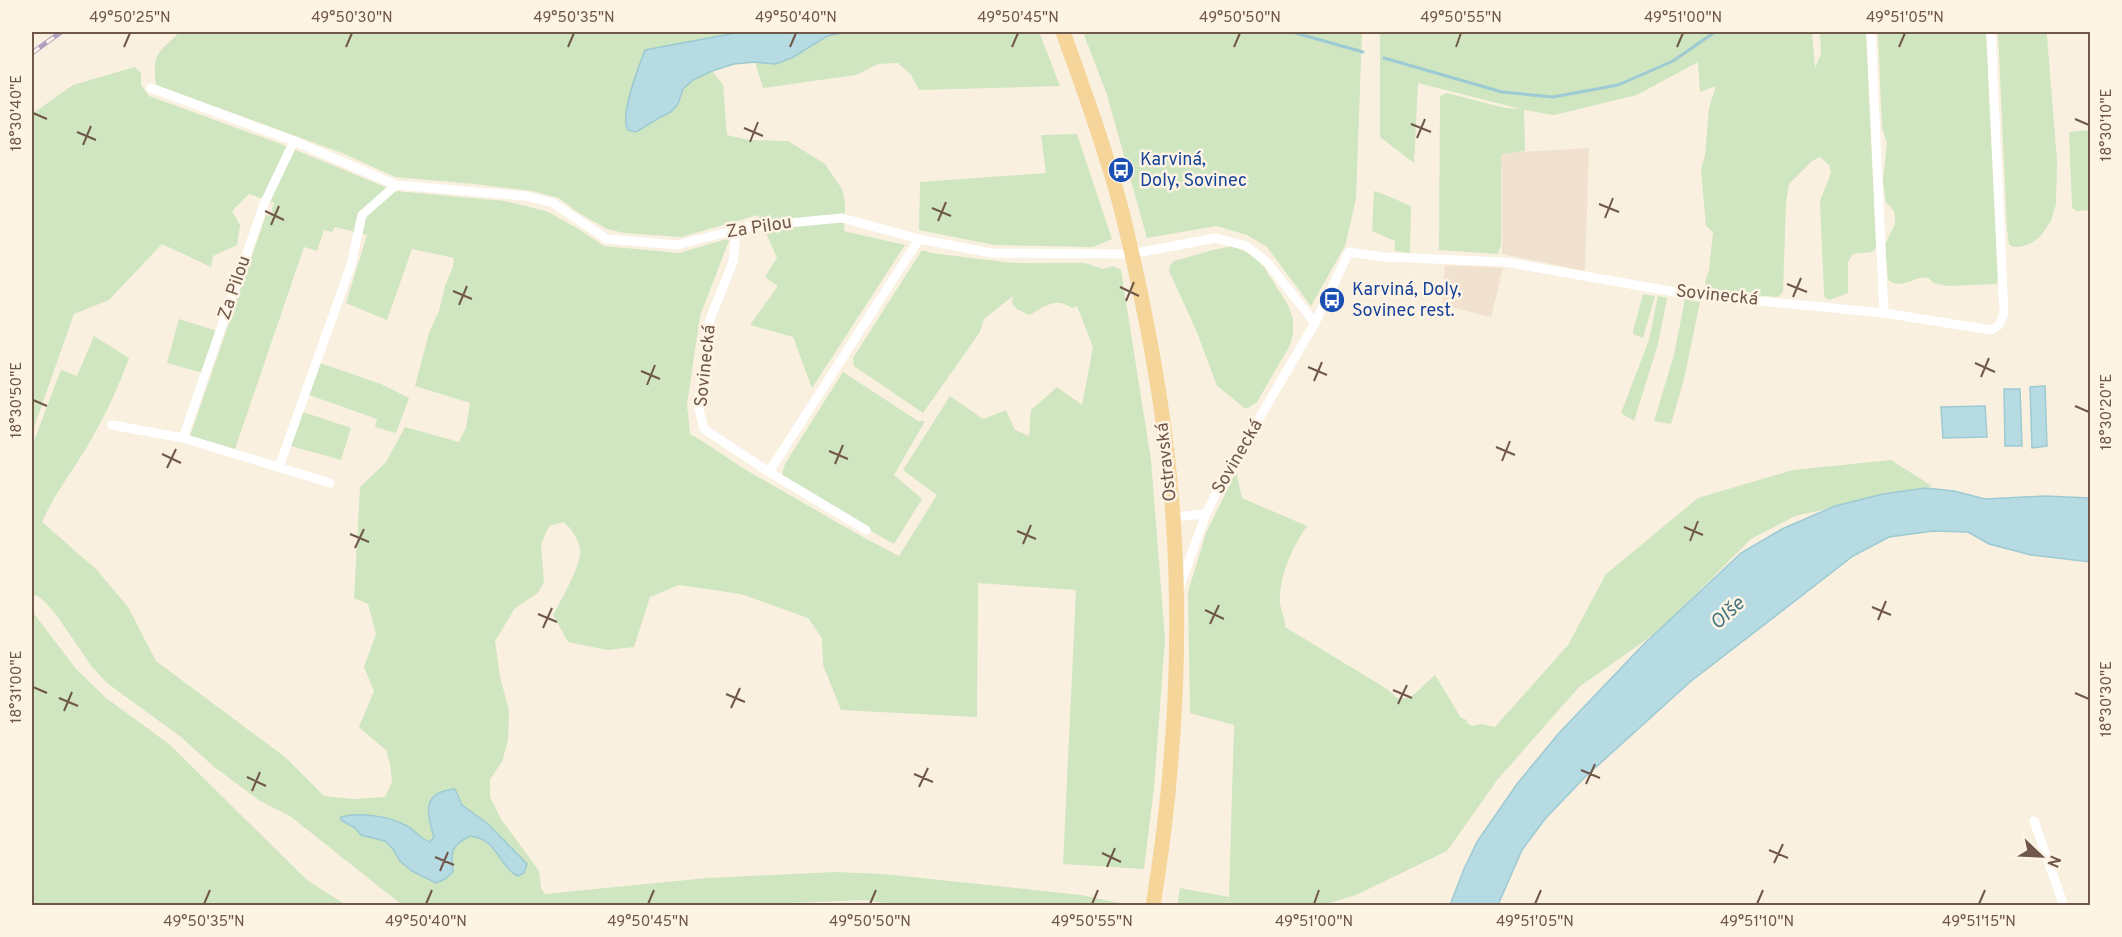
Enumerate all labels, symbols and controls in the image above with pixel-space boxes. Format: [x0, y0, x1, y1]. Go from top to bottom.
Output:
text: 49°50'25"N [89, 9, 171, 28]
text: 49°50'30"N [311, 9, 393, 28]
text: 49°50'35"N [533, 9, 615, 28]
text: 49°50'40"N [755, 9, 837, 28]
text: 49°50'45"N [977, 9, 1059, 28]
text: 49°50'50"N [1199, 9, 1281, 28]
text: 49°50'55"N [1420, 9, 1502, 28]
text: 49°51'00"N [1644, 9, 1722, 28]
text: 49°51'05"N [1866, 9, 1944, 28]
text: 18°30'40"E [8, 75, 27, 151]
text: 18°30'10"E [2098, 89, 2117, 161]
place label: Karviná, Doly, Sovinec [1140, 149, 1247, 193]
bus stop icon: Karviná, Doly, Sovinec [1106, 155, 1136, 185]
street label: Za Pilou [724, 211, 794, 245]
street label: Za Pilou [213, 253, 257, 323]
place label: Karviná, Doly, Sovinec rest. [1352, 279, 1461, 323]
street label: Sovinecká [1675, 280, 1759, 312]
bus stop icon: Karviná, Doly, Sovinec rest. [1317, 285, 1347, 315]
street label: Sovinecká [690, 324, 722, 408]
text: 18°30'50"E [8, 362, 27, 438]
text: 18°30'20"E [2098, 374, 2117, 450]
street label: Sovinecká [1207, 415, 1269, 499]
street label: Ostravská [1151, 421, 1183, 503]
water label: Olše [1705, 591, 1751, 636]
text: 18°31'00"E [8, 651, 27, 723]
text: 18°30'30"E [2098, 661, 2117, 737]
north arrow [2011, 826, 2071, 886]
text: N [2042, 852, 2064, 870]
text: 49°50'35"N [163, 913, 245, 932]
text: 49°50'40"N [385, 913, 467, 932]
text: 49°50'45"N [607, 913, 689, 932]
text: 49°50'50"N [829, 913, 911, 932]
text: 49°50'55"N [1051, 913, 1133, 932]
text: 49°51'00"N [1275, 913, 1353, 932]
text: 49°51'05"N [1496, 913, 1574, 932]
text: 49°51'10"N [1720, 913, 1794, 932]
text: 49°51'15"N [1942, 913, 2016, 932]

